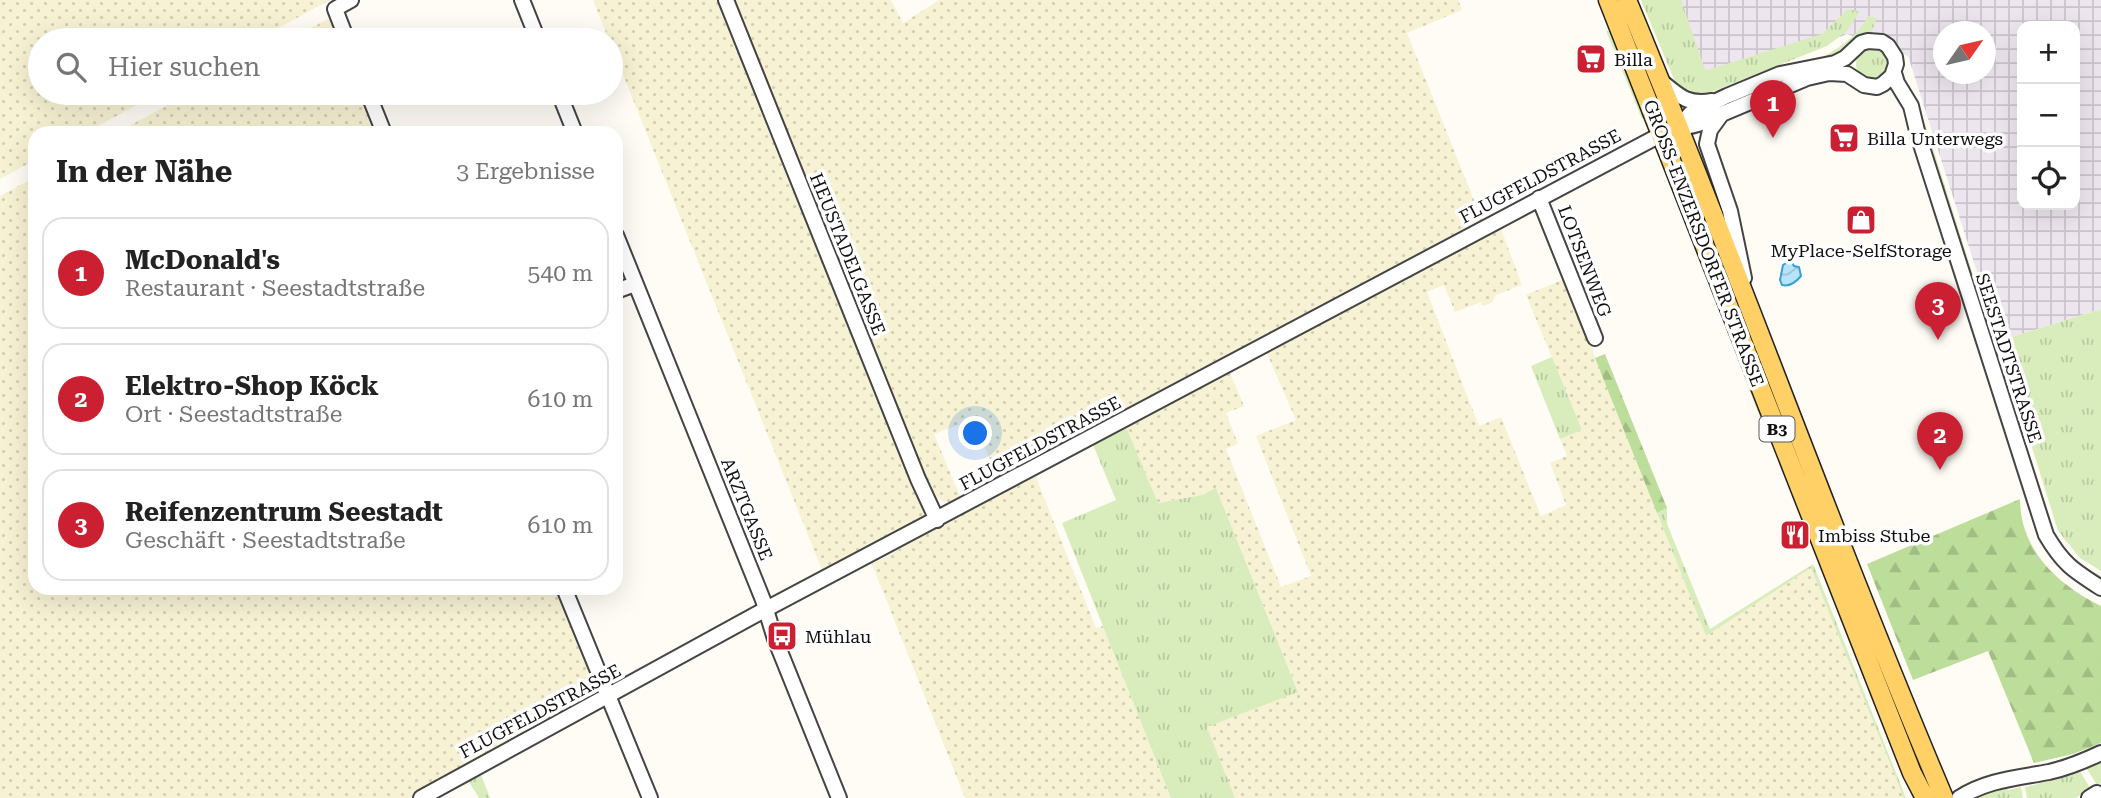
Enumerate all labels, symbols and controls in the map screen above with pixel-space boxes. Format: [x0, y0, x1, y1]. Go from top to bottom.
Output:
north arrow [1933, 21, 1996, 84]
map controls [2017, 21, 2080, 210]
button: + [2017, 21, 2080, 84]
search box [28, 28, 623, 105]
supermarket icon: Billa [1574, 42, 1608, 76]
icon: search [52, 48, 90, 86]
place label: Billa [1614, 49, 1653, 70]
text: Hier suchen [108, 52, 260, 82]
pin: 1 [1750, 80, 1796, 138]
button: − [2017, 84, 2080, 147]
street label: GROSS-ENZERSDORFER STRASSE [1639, 97, 1769, 389]
supermarket icon: Billa Unterwegs [1827, 121, 1861, 155]
street label: FLUGFELDSTRASSE [1456, 125, 1624, 227]
place label: Billa Unterwegs [1867, 128, 2003, 149]
button: locate [2017, 147, 2080, 210]
text: In der Nähe [56, 154, 232, 189]
text: 3 Ergebnisse [456, 158, 595, 185]
street label: HEUSTADELGASSE [806, 170, 890, 338]
street label: LOTSENWEG [1554, 202, 1616, 320]
shop icon: MyPlace-SelfStorage [1844, 203, 1878, 237]
place label: MyPlace-SelfStorage [1770, 240, 1952, 261]
text: McDonald's [125, 245, 280, 275]
text: 1 [75, 260, 87, 287]
text: 540 m [528, 260, 593, 287]
street label: SEESTADTSTRASSE [1972, 271, 2046, 445]
text: Restaurant · Seestadtstraße [125, 275, 425, 302]
pin: 3 [1915, 282, 1961, 340]
text: Elektro-Shop Köck [125, 371, 379, 401]
text: 2 [75, 386, 87, 413]
text: 610 m [528, 386, 593, 413]
street label: FLUGFELDSTRASSE [956, 392, 1124, 494]
text: Ort · Seestadtstraße [125, 401, 342, 428]
pin: 2 [1917, 412, 1963, 470]
your location [958, 416, 992, 450]
road number: B3 [1760, 416, 1795, 442]
street label: ARZTGASSE [717, 455, 777, 563]
text: Reifenzentrum Seestadt [125, 497, 443, 527]
text: 3 [75, 512, 87, 539]
text: 610 m [528, 512, 593, 539]
restaurant icon: Imbiss Stube [1778, 518, 1812, 552]
place label: Imbiss Stube [1818, 525, 1931, 546]
text: Geschäft · Seestadtstraße [125, 527, 406, 554]
bus stop icon: Mühlau [765, 619, 799, 653]
place label: Mühlau [805, 626, 871, 647]
street label: FLUGFELDSTRASSE [456, 660, 624, 762]

